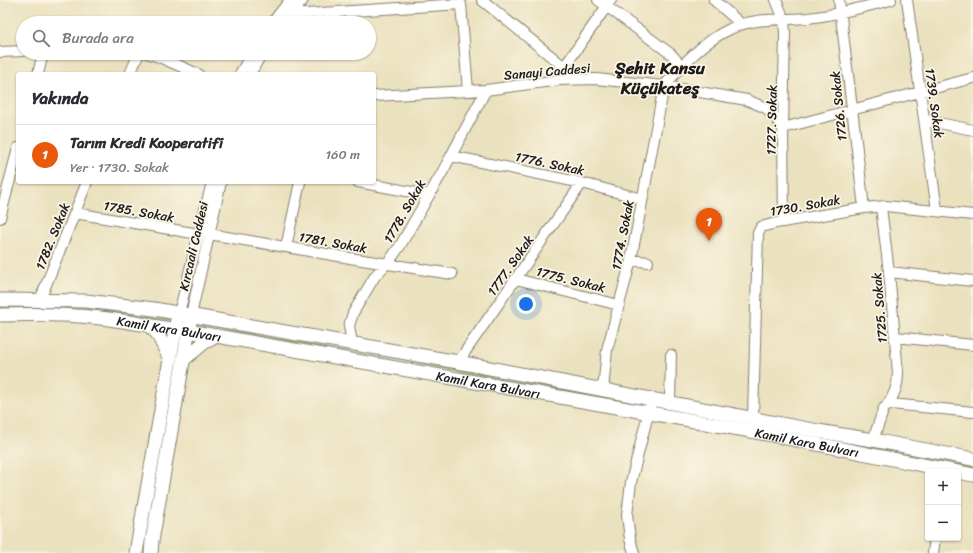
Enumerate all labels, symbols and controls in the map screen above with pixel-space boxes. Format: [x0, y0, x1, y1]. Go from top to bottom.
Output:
search box [16, 16, 376, 60]
text: Burada ara [62, 25, 134, 51]
icon: search [30, 27, 52, 49]
district label: Şehit Kansu Küçükateş [614, 53, 706, 103]
street label: Sanayi Caddesi [503, 56, 592, 87]
street label: 1739. Sokak [918, 67, 951, 140]
street label: 1726. Sokak [823, 70, 854, 142]
text: Yakında [32, 83, 88, 113]
street label: 1727. Sokak [759, 85, 784, 155]
text: Tarım Kredi Kooperatifi [70, 130, 223, 156]
text: 1 [42, 143, 48, 166]
text: 160 m [325, 143, 360, 166]
street label: 1776. Sokak [513, 145, 587, 182]
text: Yer · 1730. Sokak [70, 156, 169, 179]
street label: 1778. Sokak [377, 175, 432, 248]
street label: 1730. Sokak [768, 188, 842, 223]
street label: 1785. Sokak [102, 194, 176, 229]
street label: 1774. Sokak [604, 198, 641, 272]
street label: 1782. Sokak [29, 199, 76, 273]
street label: Kırcaali Caddesi [172, 199, 215, 293]
pin: 1 [696, 208, 722, 241]
street label: 1781. Sokak [297, 225, 369, 260]
street label: 1777. Sokak [481, 230, 540, 301]
street label: 1775. Sokak [534, 260, 608, 299]
street label: 1725. Sokak [865, 272, 894, 344]
your location [516, 294, 536, 314]
street label: Kamil Kara Bulvarı [115, 309, 223, 349]
street label: Kamil Kara Bulvarı [434, 364, 542, 405]
street label: Kamil Kara Bulvarı [753, 421, 861, 464]
map controls [925, 469, 961, 541]
button: + [925, 469, 961, 505]
button: − [925, 505, 961, 541]

